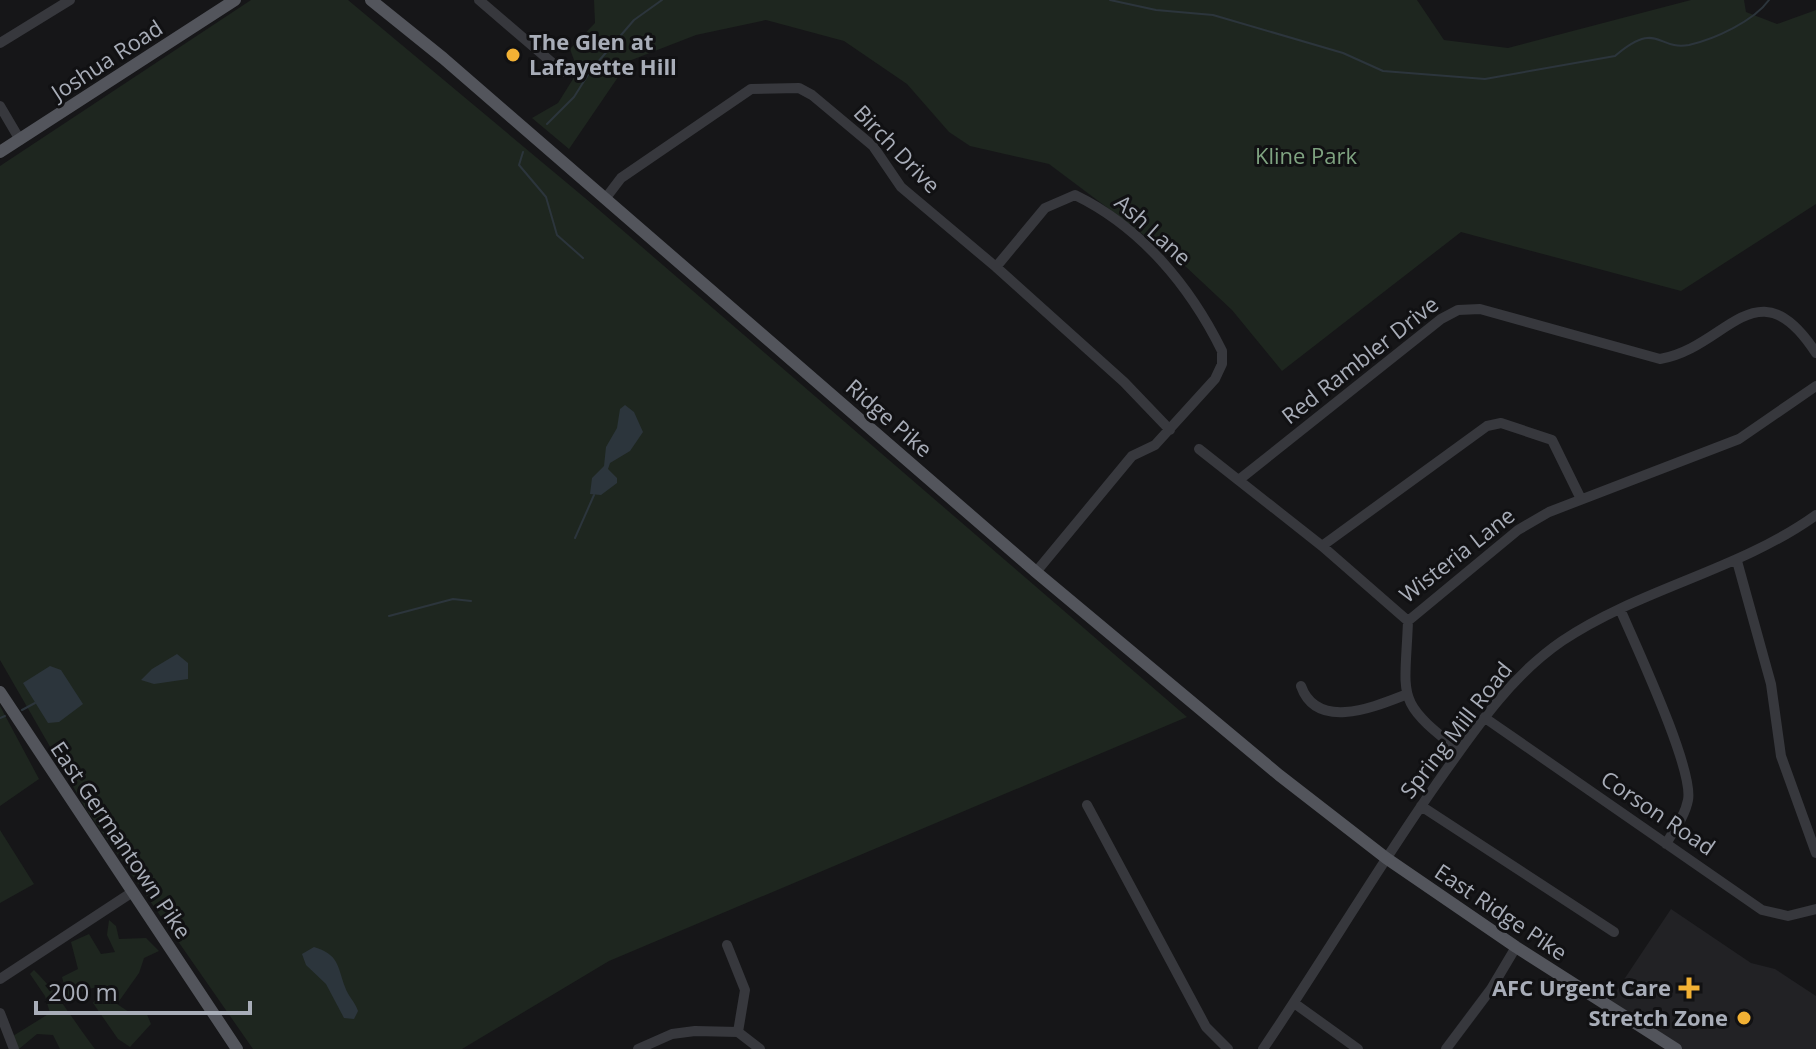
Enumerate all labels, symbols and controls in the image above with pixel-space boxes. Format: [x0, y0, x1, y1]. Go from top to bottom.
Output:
street label: Joshua Road [43, 12, 168, 107]
place label: The Glen at Lafayette Hill [529, 26, 677, 81]
marker: The Glen at Lafayette Hill [504, 46, 522, 64]
street label: Birch Drive [848, 97, 948, 199]
park label: Kline Park [1255, 140, 1358, 170]
street label: Ash Lane [1109, 187, 1198, 272]
street label: Red Rambler Drive [1275, 289, 1444, 430]
street label: Ridge Pike [840, 371, 939, 463]
street label: Wisteria Lane [1393, 500, 1520, 609]
street label: Spring Mill Road [1392, 655, 1518, 804]
street label: East Germantown Pike [45, 735, 199, 944]
street label: Corson Road [1596, 763, 1721, 861]
street label: East Ridge Pike [1429, 856, 1574, 967]
scale bar [36, 965, 250, 1015]
place label: AFC Urgent Care [1492, 972, 1671, 1002]
text: 200 m [48, 975, 118, 1008]
marker: AFC Urgent Care [1678, 977, 1700, 999]
place label: Stretch Zone [1588, 1002, 1728, 1032]
marker: Stretch Zone [1735, 1009, 1753, 1027]

